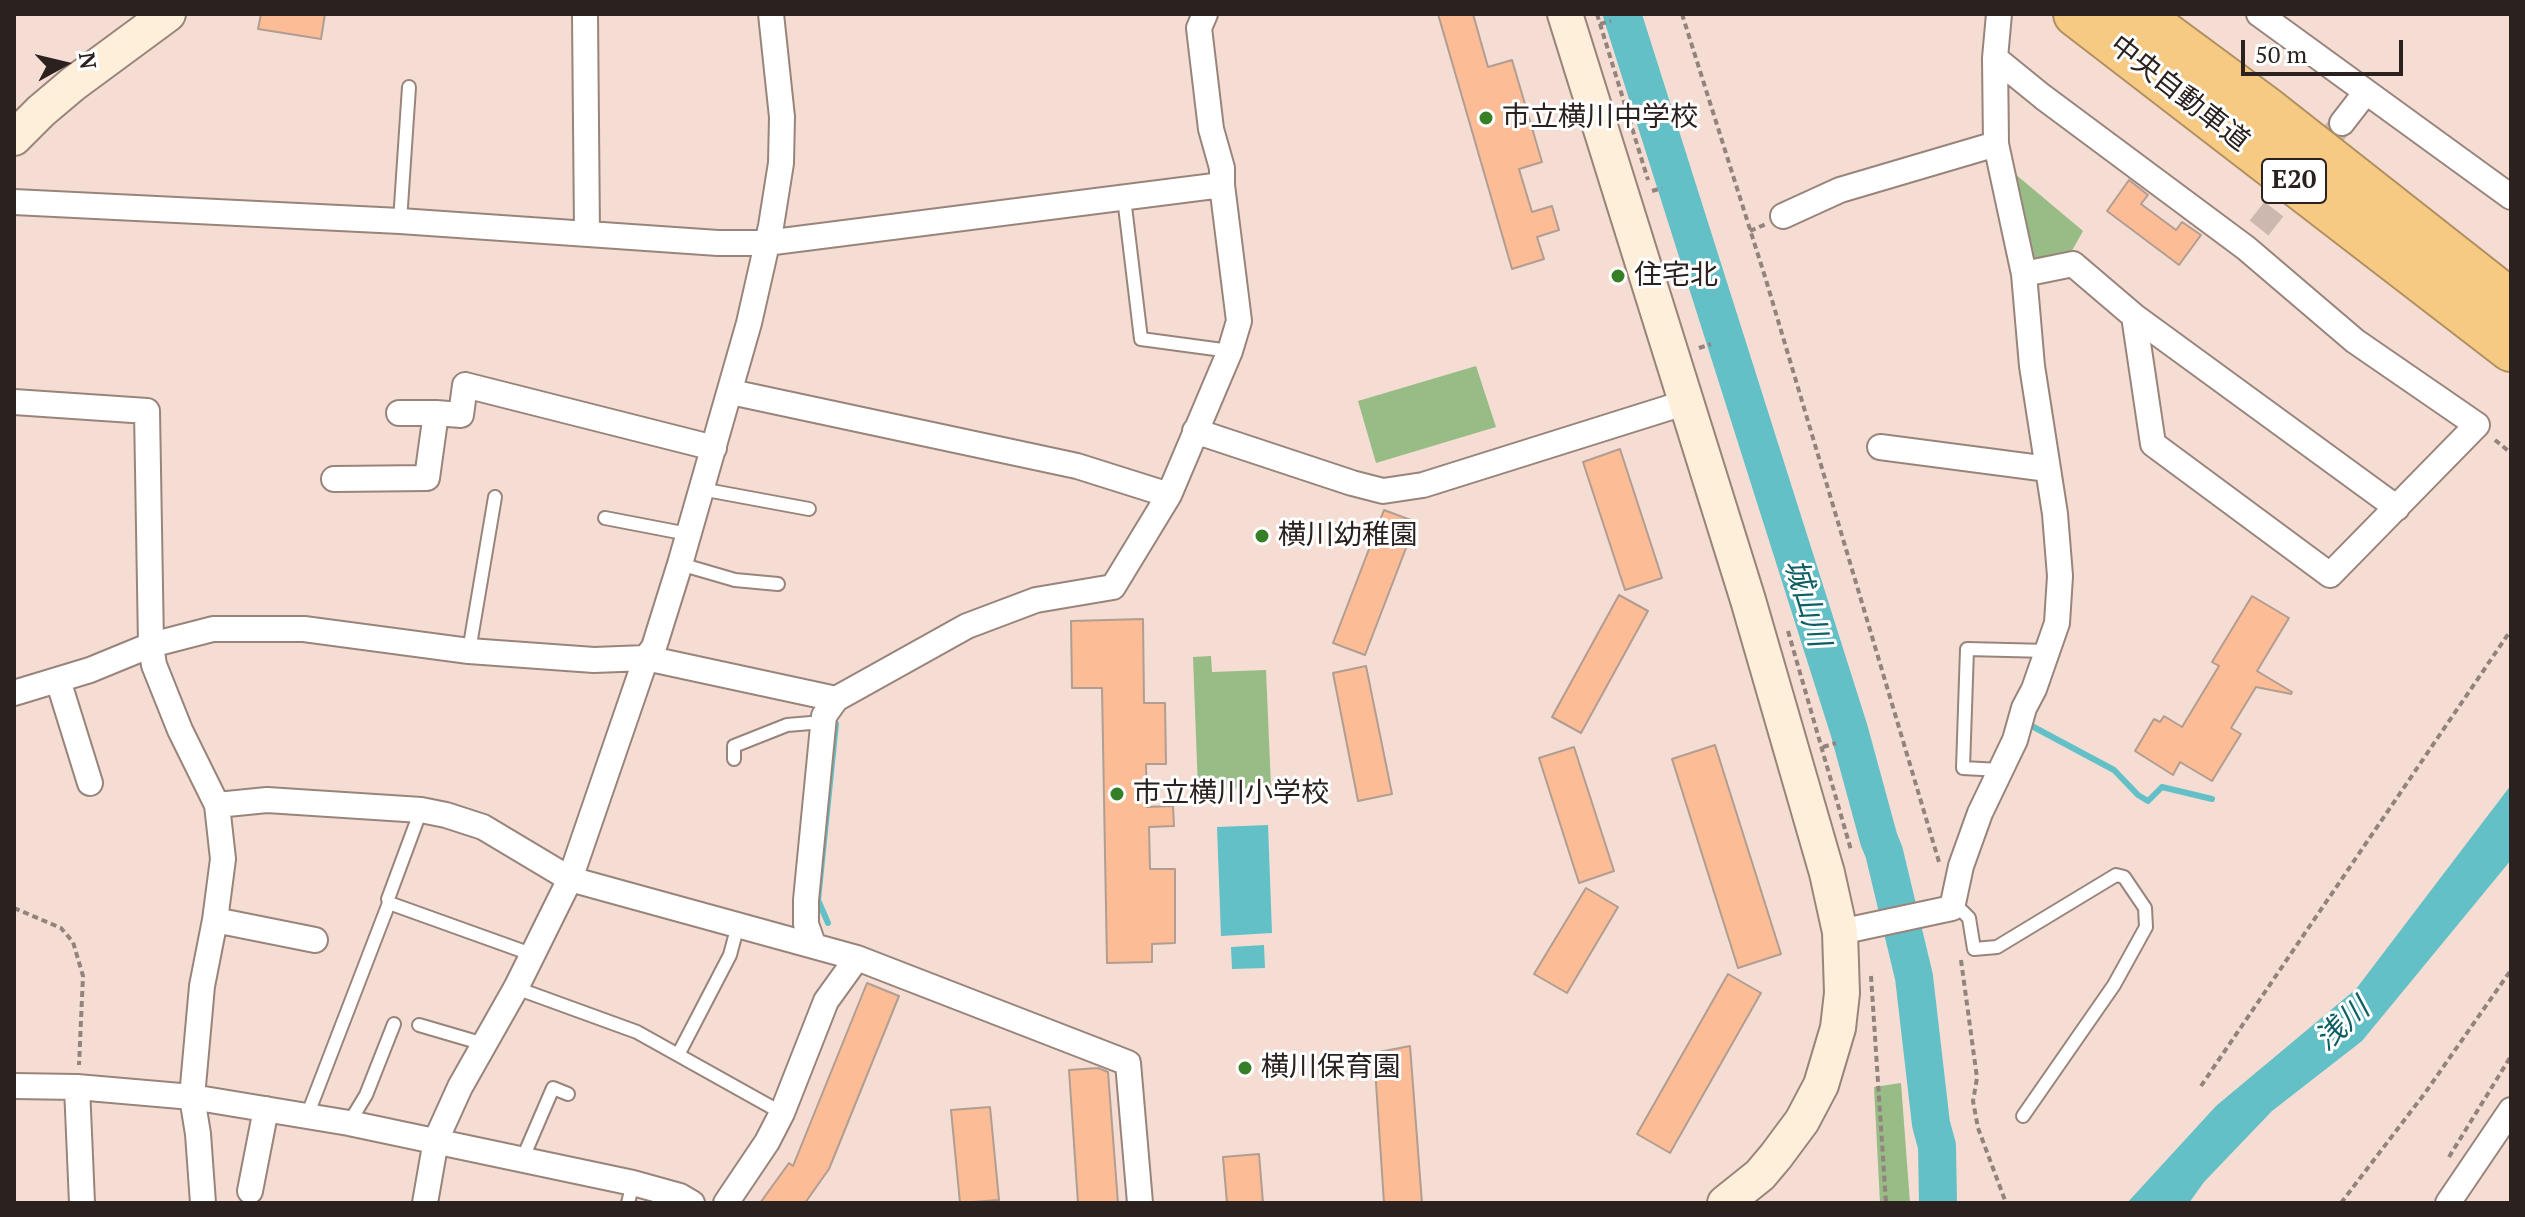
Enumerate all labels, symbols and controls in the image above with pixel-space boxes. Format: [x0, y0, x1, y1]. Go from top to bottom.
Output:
north arrow [24, 24, 104, 104]
scale bar [2245, 24, 2407, 74]
street label: 中央自動車道 [2102, 29, 2256, 159]
text: 50 m [2255, 38, 2307, 70]
text: N [73, 50, 104, 71]
place label: 市立横川中学校 [1502, 101, 1698, 135]
marker: 市立横川中学校 [1477, 109, 1495, 127]
road number: E20 [2262, 159, 2326, 203]
place label: 住宅北 [1634, 259, 1718, 293]
marker: 住宅北 [1609, 267, 1627, 285]
place label: 横川幼稚園 [1278, 519, 1418, 553]
marker: 横川幼稚園 [1253, 527, 1271, 545]
water label: 城山川 [1776, 555, 1836, 651]
place label: 市立横川小学校 [1133, 777, 1329, 811]
marker: 市立横川小学校 [1108, 785, 1126, 803]
water label: 浅川 [2309, 992, 2377, 1058]
place label: 横川保育園 [1261, 1051, 1401, 1085]
marker: 横川保育園 [1236, 1059, 1254, 1077]

